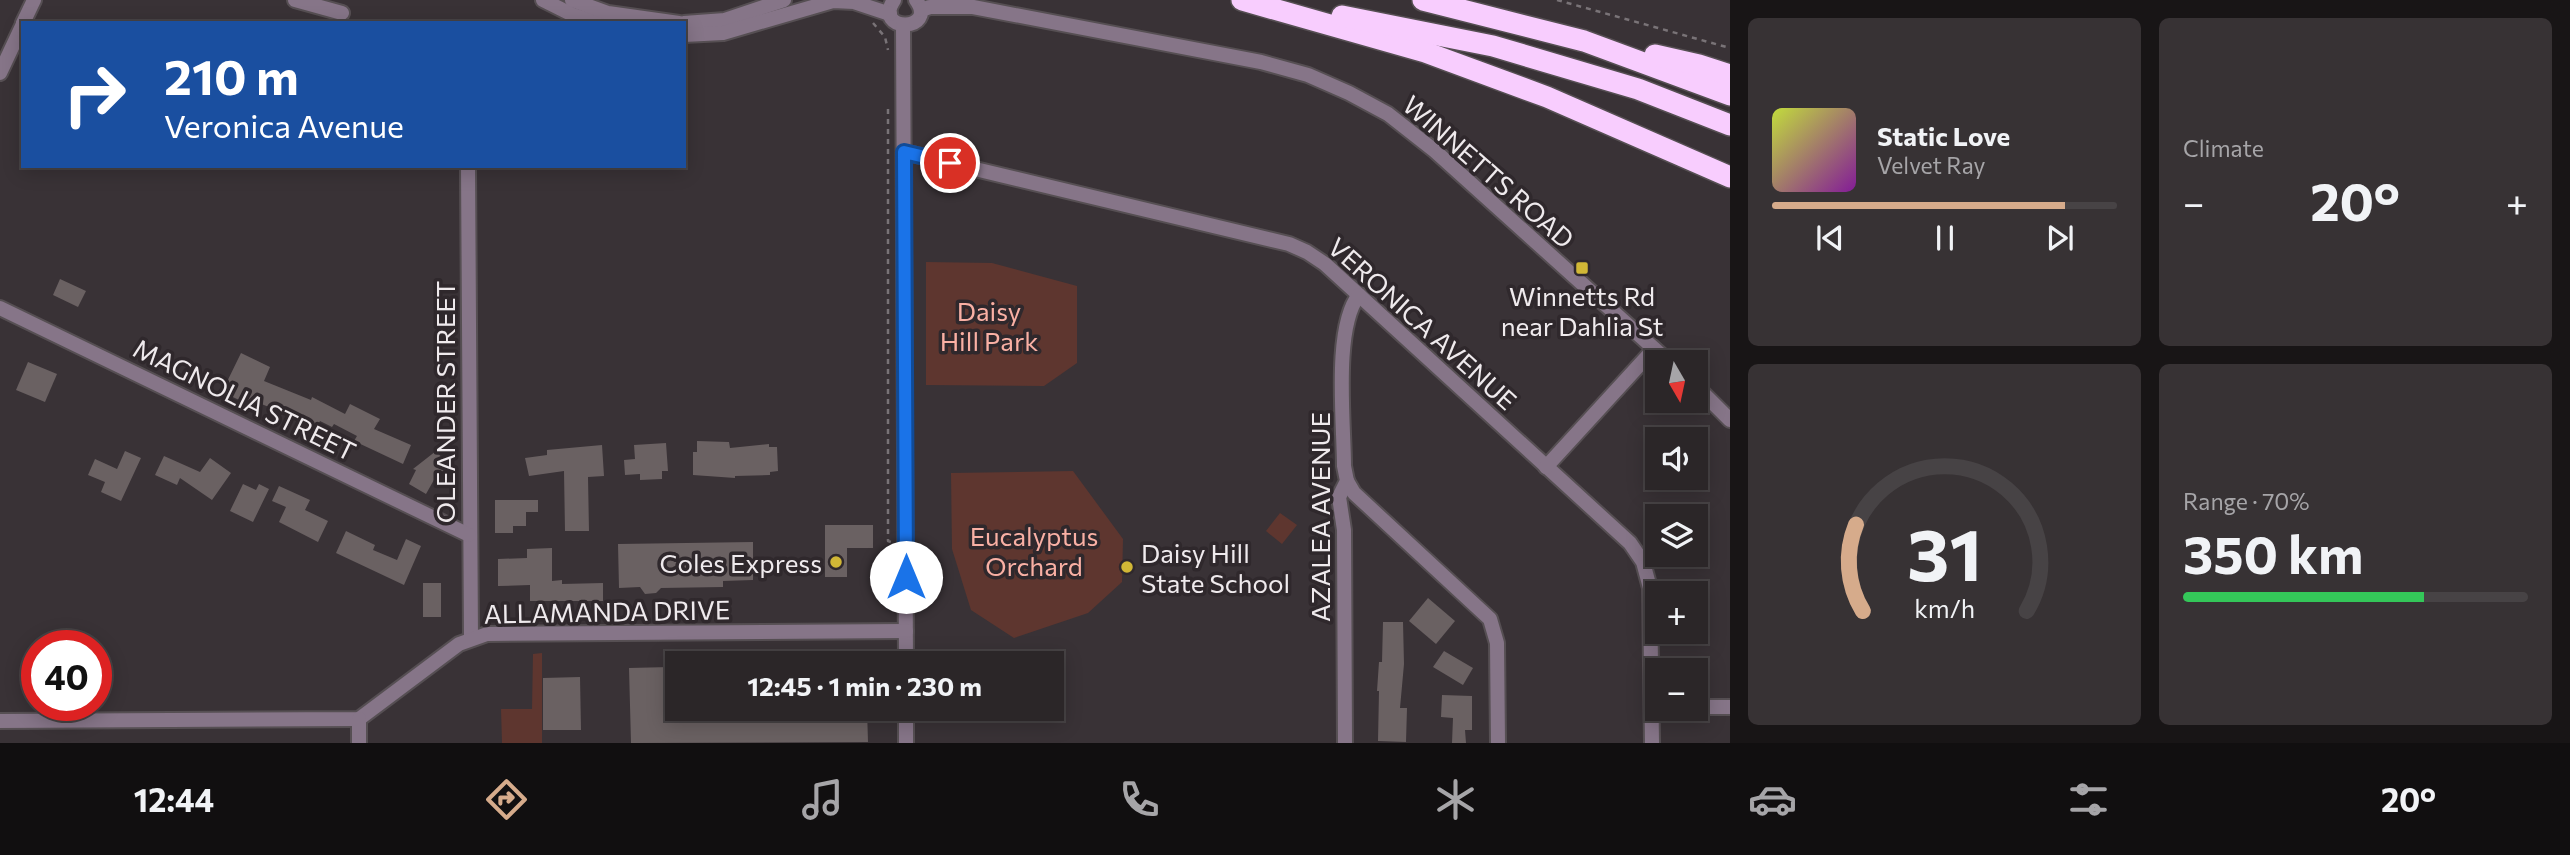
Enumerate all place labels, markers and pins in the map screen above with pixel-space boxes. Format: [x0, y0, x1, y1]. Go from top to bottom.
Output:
pin [920, 133, 980, 193]
marker: Winnetts Rd near Dahlia St [1574, 260, 1590, 276]
place label: Winnetts Rd near Dahlia St [1501, 280, 1663, 341]
place label: Daisy Hill State School [1141, 537, 1290, 598]
place label: Coles Express [660, 547, 822, 578]
marker: Coles Express [828, 554, 844, 570]
marker: Daisy Hill State School [1119, 559, 1135, 575]

